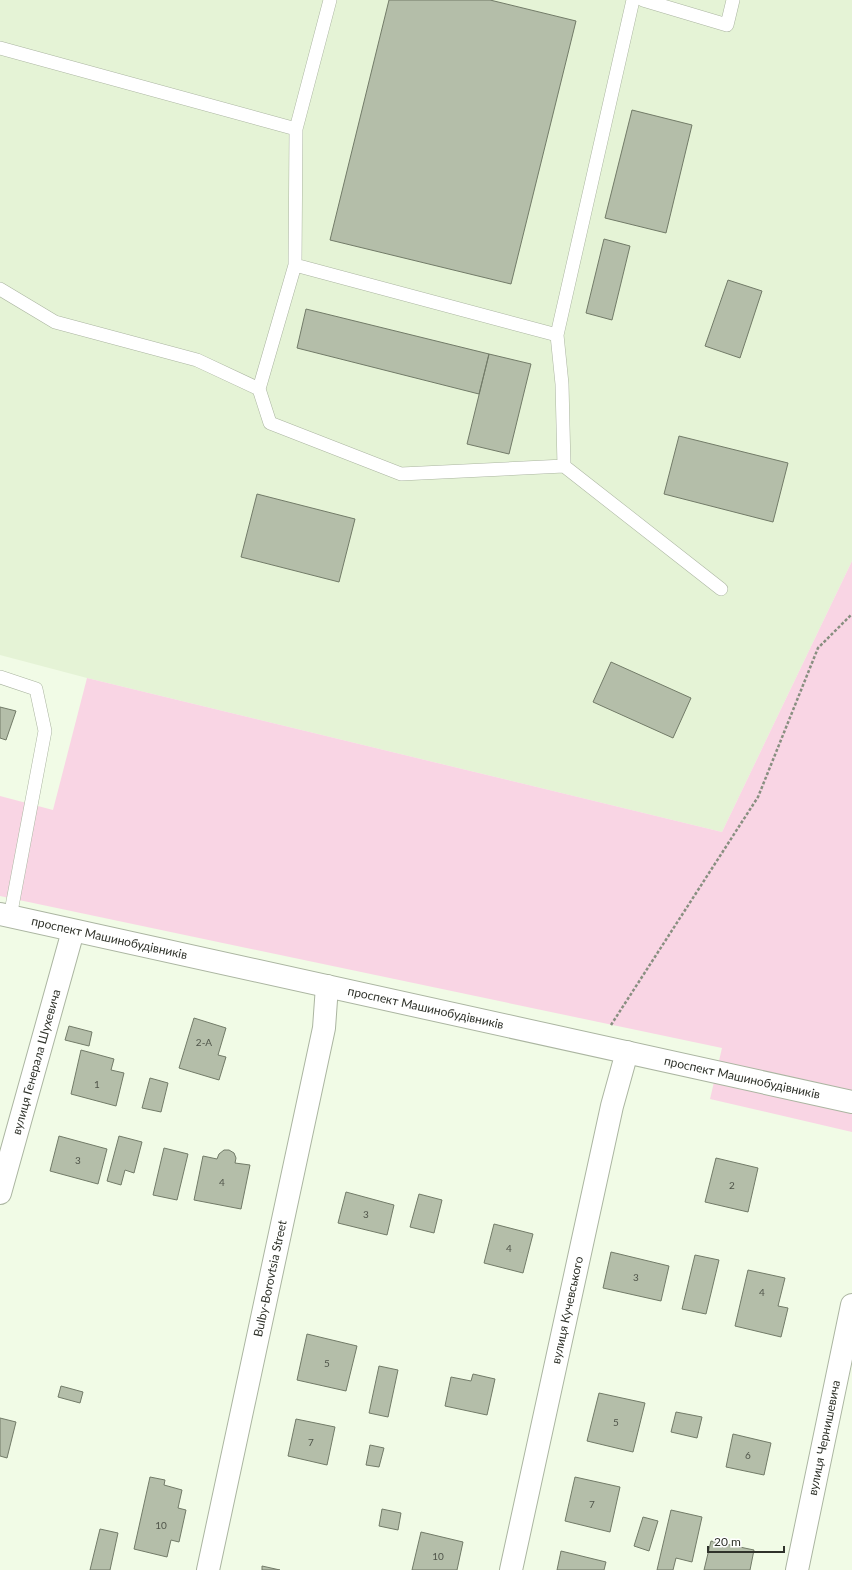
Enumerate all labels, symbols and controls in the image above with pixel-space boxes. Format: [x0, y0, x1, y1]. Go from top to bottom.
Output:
street label: проспект Машинобудівників [30, 913, 189, 962]
street label: проспект Машинобудівників [346, 983, 505, 1032]
street label: вулиця Генерала Шухевича [9, 987, 63, 1136]
house number: 2-А [196, 1036, 212, 1048]
street label: проспект Машинобудівників [663, 1053, 822, 1102]
house number: 1 [94, 1078, 100, 1090]
house number: 3 [75, 1154, 81, 1166]
house number: 4 [219, 1176, 225, 1188]
house number: 2 [729, 1179, 735, 1191]
house number: 3 [363, 1208, 369, 1220]
street label: Bulby-Borovtsia Street [250, 1218, 290, 1338]
house number: 4 [506, 1242, 512, 1254]
street label: вулиця Кучевського [548, 1255, 586, 1365]
house number: 3 [633, 1271, 639, 1283]
house number: 4 [759, 1286, 765, 1298]
house number: 5 [324, 1357, 330, 1369]
street label: вулиця Чернишевича [805, 1379, 843, 1497]
house number: 5 [613, 1416, 619, 1428]
house number: 7 [308, 1436, 314, 1448]
house number: 6 [745, 1449, 751, 1461]
house number: 7 [589, 1498, 595, 1510]
house number: 10 [155, 1519, 167, 1531]
scale bar [708, 1528, 784, 1554]
text: 20 m [714, 1534, 741, 1549]
house number: 10 [432, 1550, 444, 1562]

